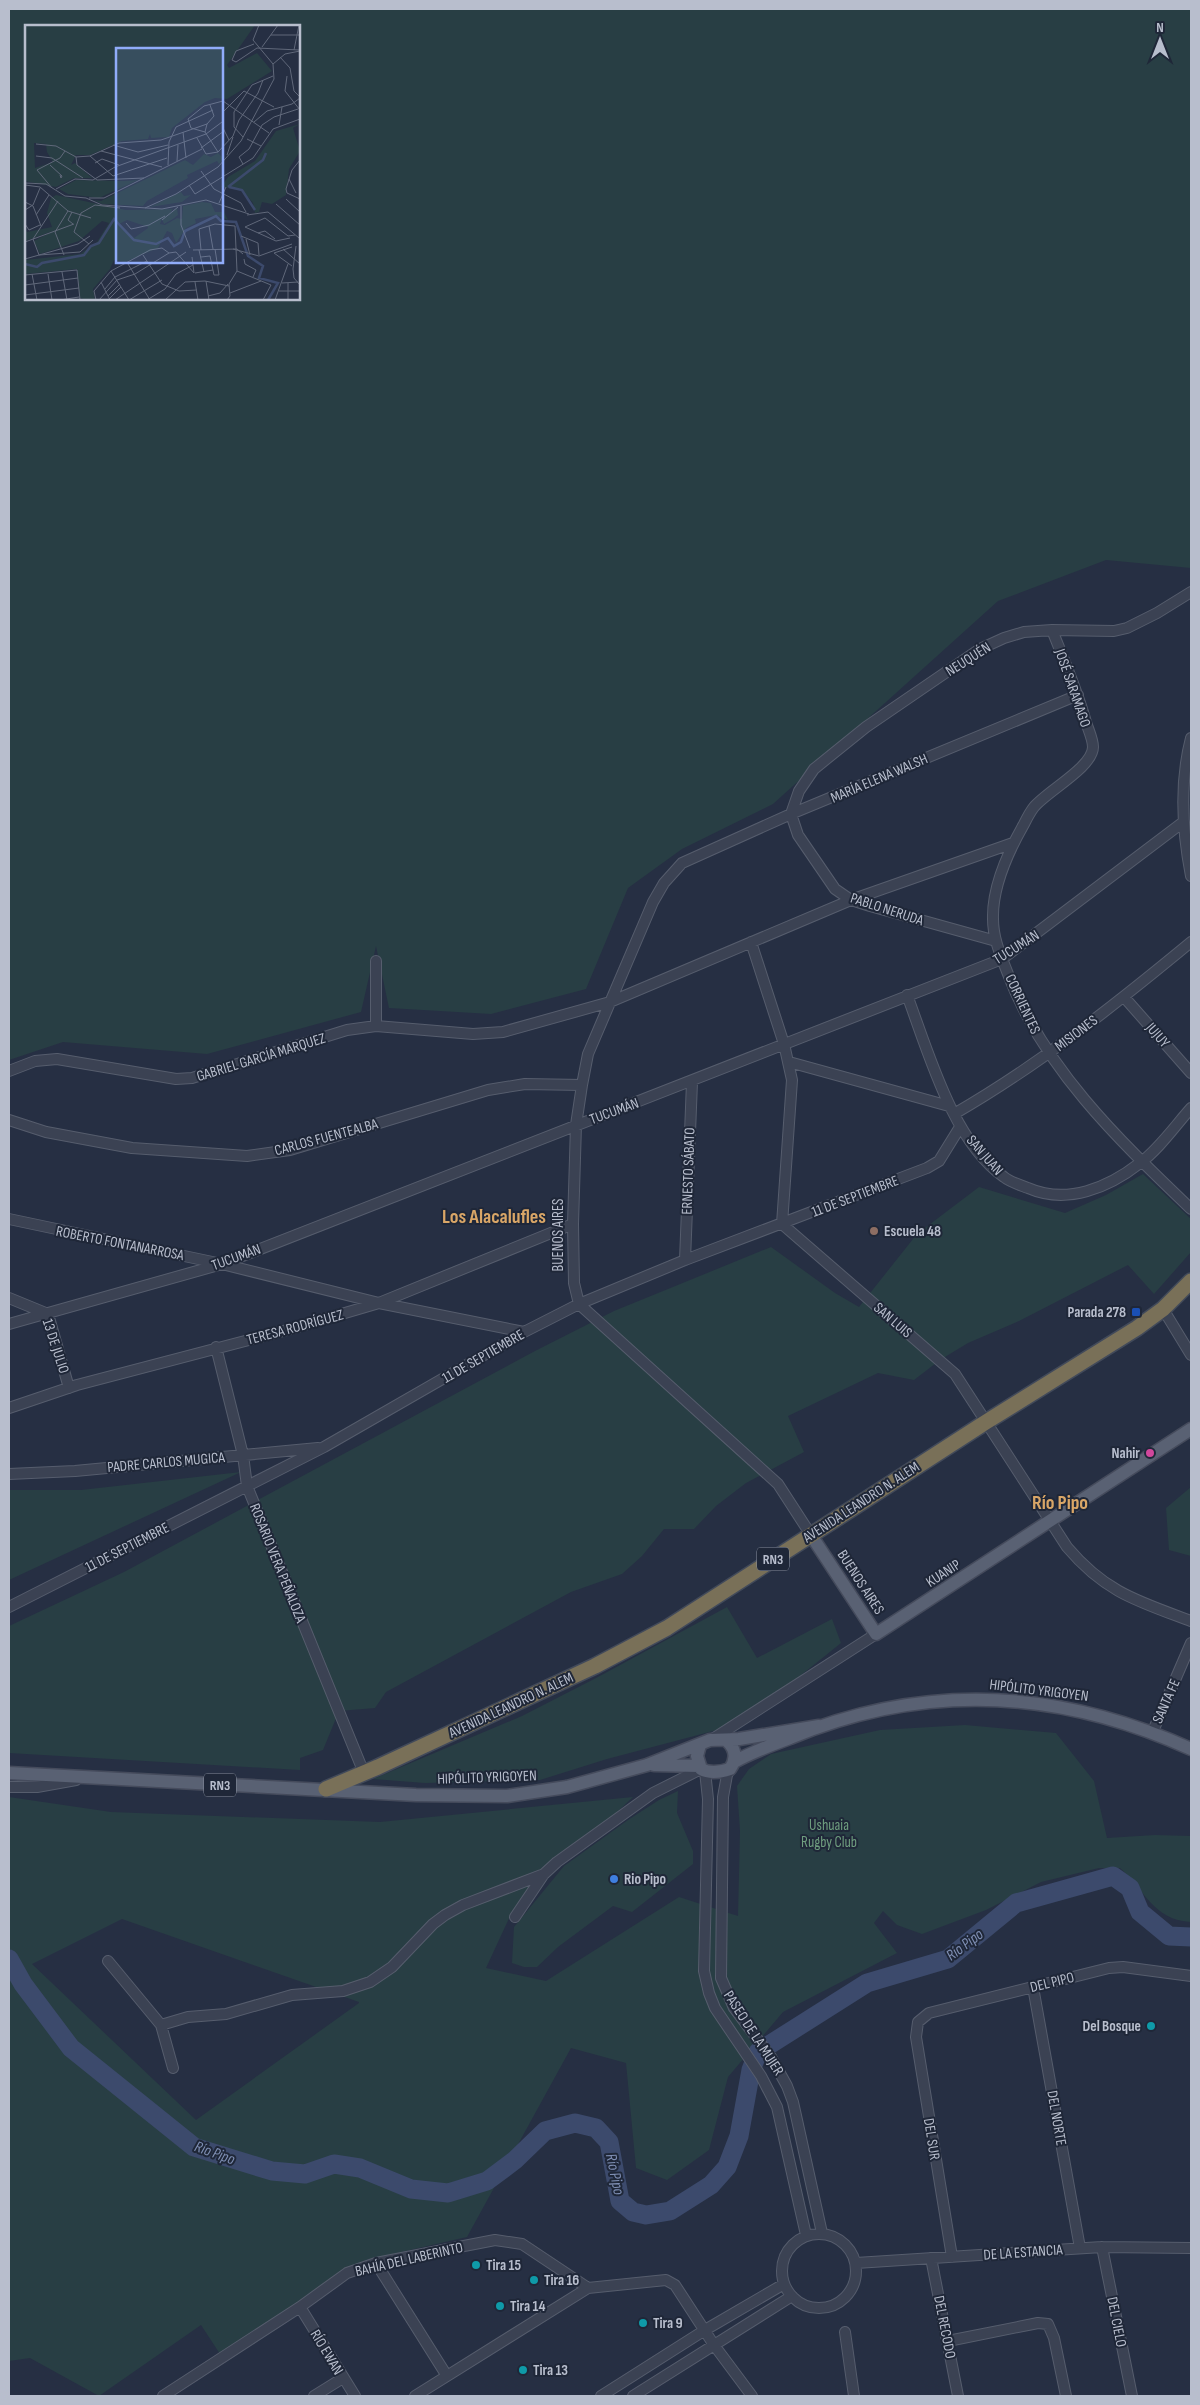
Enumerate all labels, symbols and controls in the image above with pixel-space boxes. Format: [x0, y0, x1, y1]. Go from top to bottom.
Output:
north arrow [1135, 15, 1185, 65]
text: N [1156, 19, 1164, 36]
inset map [25, 25, 300, 300]
street label: NEUQUÉN [942, 638, 994, 681]
street label: JOSÉ SARAMAGO [1050, 646, 1095, 730]
street label: MARÍA ELENA WALSH [828, 749, 931, 807]
street label: PABLO NERUDA [848, 889, 926, 930]
street label: TUCUMÁN [990, 926, 1043, 969]
street label: CORRIENTES [1000, 971, 1045, 1037]
street label: MISIONES [1051, 1011, 1102, 1056]
street label: JUJUY [1141, 1018, 1174, 1052]
street label: GABRIEL GARCÍA MARQUEZ [194, 1029, 328, 1086]
street label: TUCUMÁN [587, 1094, 641, 1129]
street label: CARLOS FUENTEALBA [272, 1114, 380, 1160]
street label: ERNESTO SÁBATO [677, 1127, 700, 1215]
street label: SAN JUAN [962, 1131, 1007, 1179]
street label: 11 DE SEPTIEMBRE [809, 1171, 901, 1222]
street label: BUENOS AIRES [549, 1199, 568, 1272]
district label: Los Alacalufles [442, 1205, 546, 1229]
street label: ROBERTO FONTANARROSA [54, 1222, 186, 1265]
place label: Escuela 48 [884, 1222, 941, 1241]
marker: Escuela 48 [868, 1225, 880, 1237]
street label: TUCUMÁN [209, 1240, 263, 1275]
street label: SAN LUIS [869, 1298, 916, 1342]
place label: Parada 278 [1068, 1303, 1126, 1322]
street label: TERESA RODRÍGUEZ [245, 1305, 346, 1350]
marker: Parada 278 [1130, 1306, 1142, 1318]
street label: 13 DE JULIO [38, 1316, 73, 1376]
street label: 11 DE SEPTIEMBRE [439, 1325, 528, 1388]
place label: Nahir [1111, 1444, 1140, 1463]
marker: Nahir [1144, 1447, 1156, 1459]
street label: PADRE CARLOS MUGICA [106, 1448, 226, 1477]
street label: AVENIDA LEANDRO N. ALEM [799, 1458, 923, 1548]
district label: Río Pipo [1032, 1491, 1088, 1515]
street label: ROSARIO VERA PEÑALOZA [245, 1501, 310, 1626]
street label: 11 DE SEPTIEMBRE [82, 1518, 172, 1577]
street label: BUENOS AIRES [833, 1546, 888, 1618]
road number: RN3 [757, 1548, 789, 1570]
street label: KUANIP [922, 1555, 964, 1592]
street label: AVENIDA LEANDRO N. ALEM [445, 1668, 577, 1743]
street label: HIPÓLITO YRIGOYEN [988, 1675, 1089, 1706]
street label: SANTA FE [1148, 1676, 1185, 1726]
street label: HIPÓLITO YRIGOYEN [437, 1766, 537, 1789]
road number: RN3 [204, 1774, 236, 1796]
park label: Ushuaia Rugby Club [801, 1816, 857, 1852]
place label: Rio Pipo [624, 1870, 666, 1889]
marker: Rio Pipo [608, 1873, 620, 1885]
water label: Río Pipo [943, 1925, 988, 1965]
street label: DEL PIPO [1028, 1968, 1076, 1997]
street label: PASEO DE LA MUJER [719, 1987, 788, 2079]
place label: Del Bosque [1083, 2017, 1141, 2036]
marker: Del Bosque [1145, 2020, 1157, 2032]
street label: DEL NORTE [1042, 2089, 1071, 2147]
street label: DEL SUR [919, 2117, 944, 2162]
water label: Río Pipo [192, 2137, 238, 2170]
water label: Río Pipo [601, 2152, 628, 2197]
street label: BAHÍA DEL LABERINTO [353, 2238, 465, 2281]
street label: DE LA ESTANCIA [983, 2240, 1064, 2265]
place label: Tira 15 [486, 2256, 521, 2275]
marker: Tira 15 [470, 2259, 482, 2271]
place label: Tira 16 [544, 2271, 579, 2290]
marker: Tira 16 [528, 2274, 540, 2286]
street label: DEL RECODO [929, 2294, 960, 2360]
street label: DEL CIELO [1102, 2295, 1131, 2349]
place label: Tira 14 [510, 2297, 545, 2316]
marker: Tira 14 [494, 2300, 506, 2312]
place label: Tira 9 [653, 2314, 683, 2333]
marker: Tira 9 [637, 2317, 649, 2329]
street label: RÍO EWAN [306, 2326, 347, 2378]
place label: Tira 13 [533, 2361, 568, 2380]
marker: Tira 13 [517, 2364, 529, 2376]

